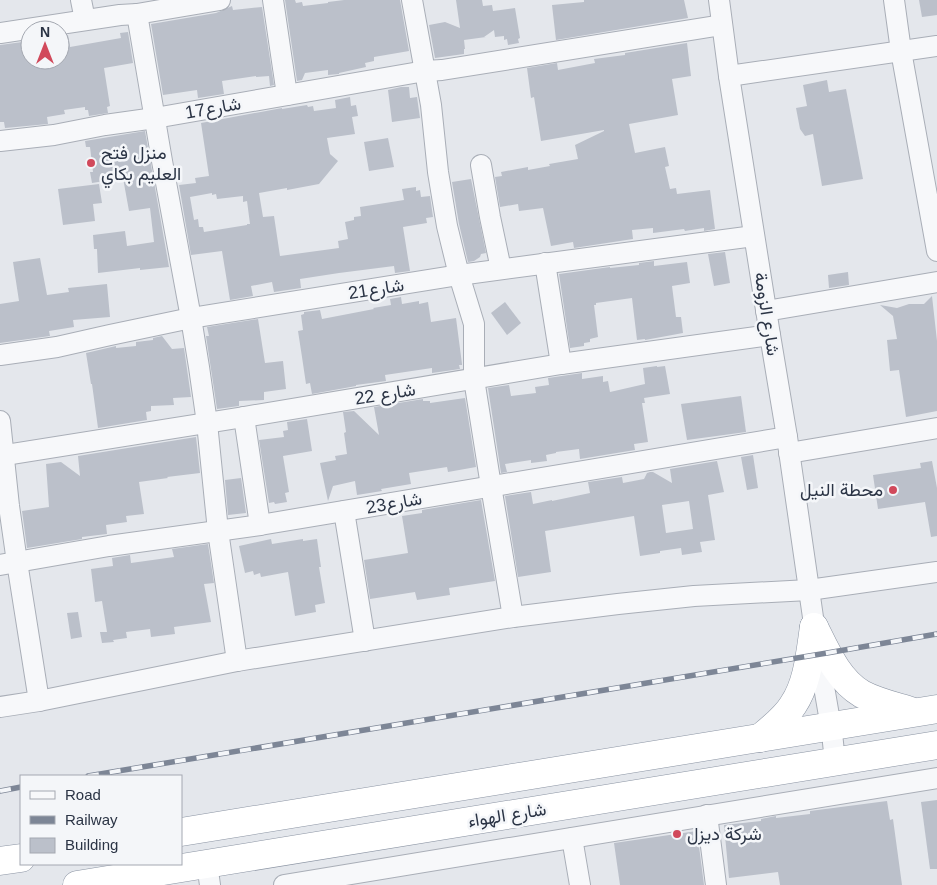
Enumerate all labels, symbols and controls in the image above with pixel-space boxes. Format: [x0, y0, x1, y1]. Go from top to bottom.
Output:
north arrow [20, 20, 70, 70]
text: N [40, 24, 50, 40]
street label: شارع17 [184, 93, 243, 125]
place label: منزل فتح العليم بكاي [101, 143, 181, 189]
marker: منزل فتح العليم بكاي [85, 157, 97, 169]
street label: شارع الزومة [749, 271, 783, 357]
street label: شارع21 [347, 275, 406, 305]
street label: شارع 22 [353, 379, 417, 411]
place label: محطة النيل [800, 480, 883, 501]
marker: محطة النيل [887, 484, 899, 496]
street label: شارع23 [365, 488, 424, 520]
legend [20, 775, 182, 865]
text: Road [65, 786, 101, 803]
street label: شارع الهواء [466, 799, 548, 833]
text: Railway [65, 811, 118, 828]
place label: شركة ديزل [687, 824, 762, 845]
marker: شركة ديزل [671, 828, 683, 840]
text: Building [65, 836, 118, 853]

